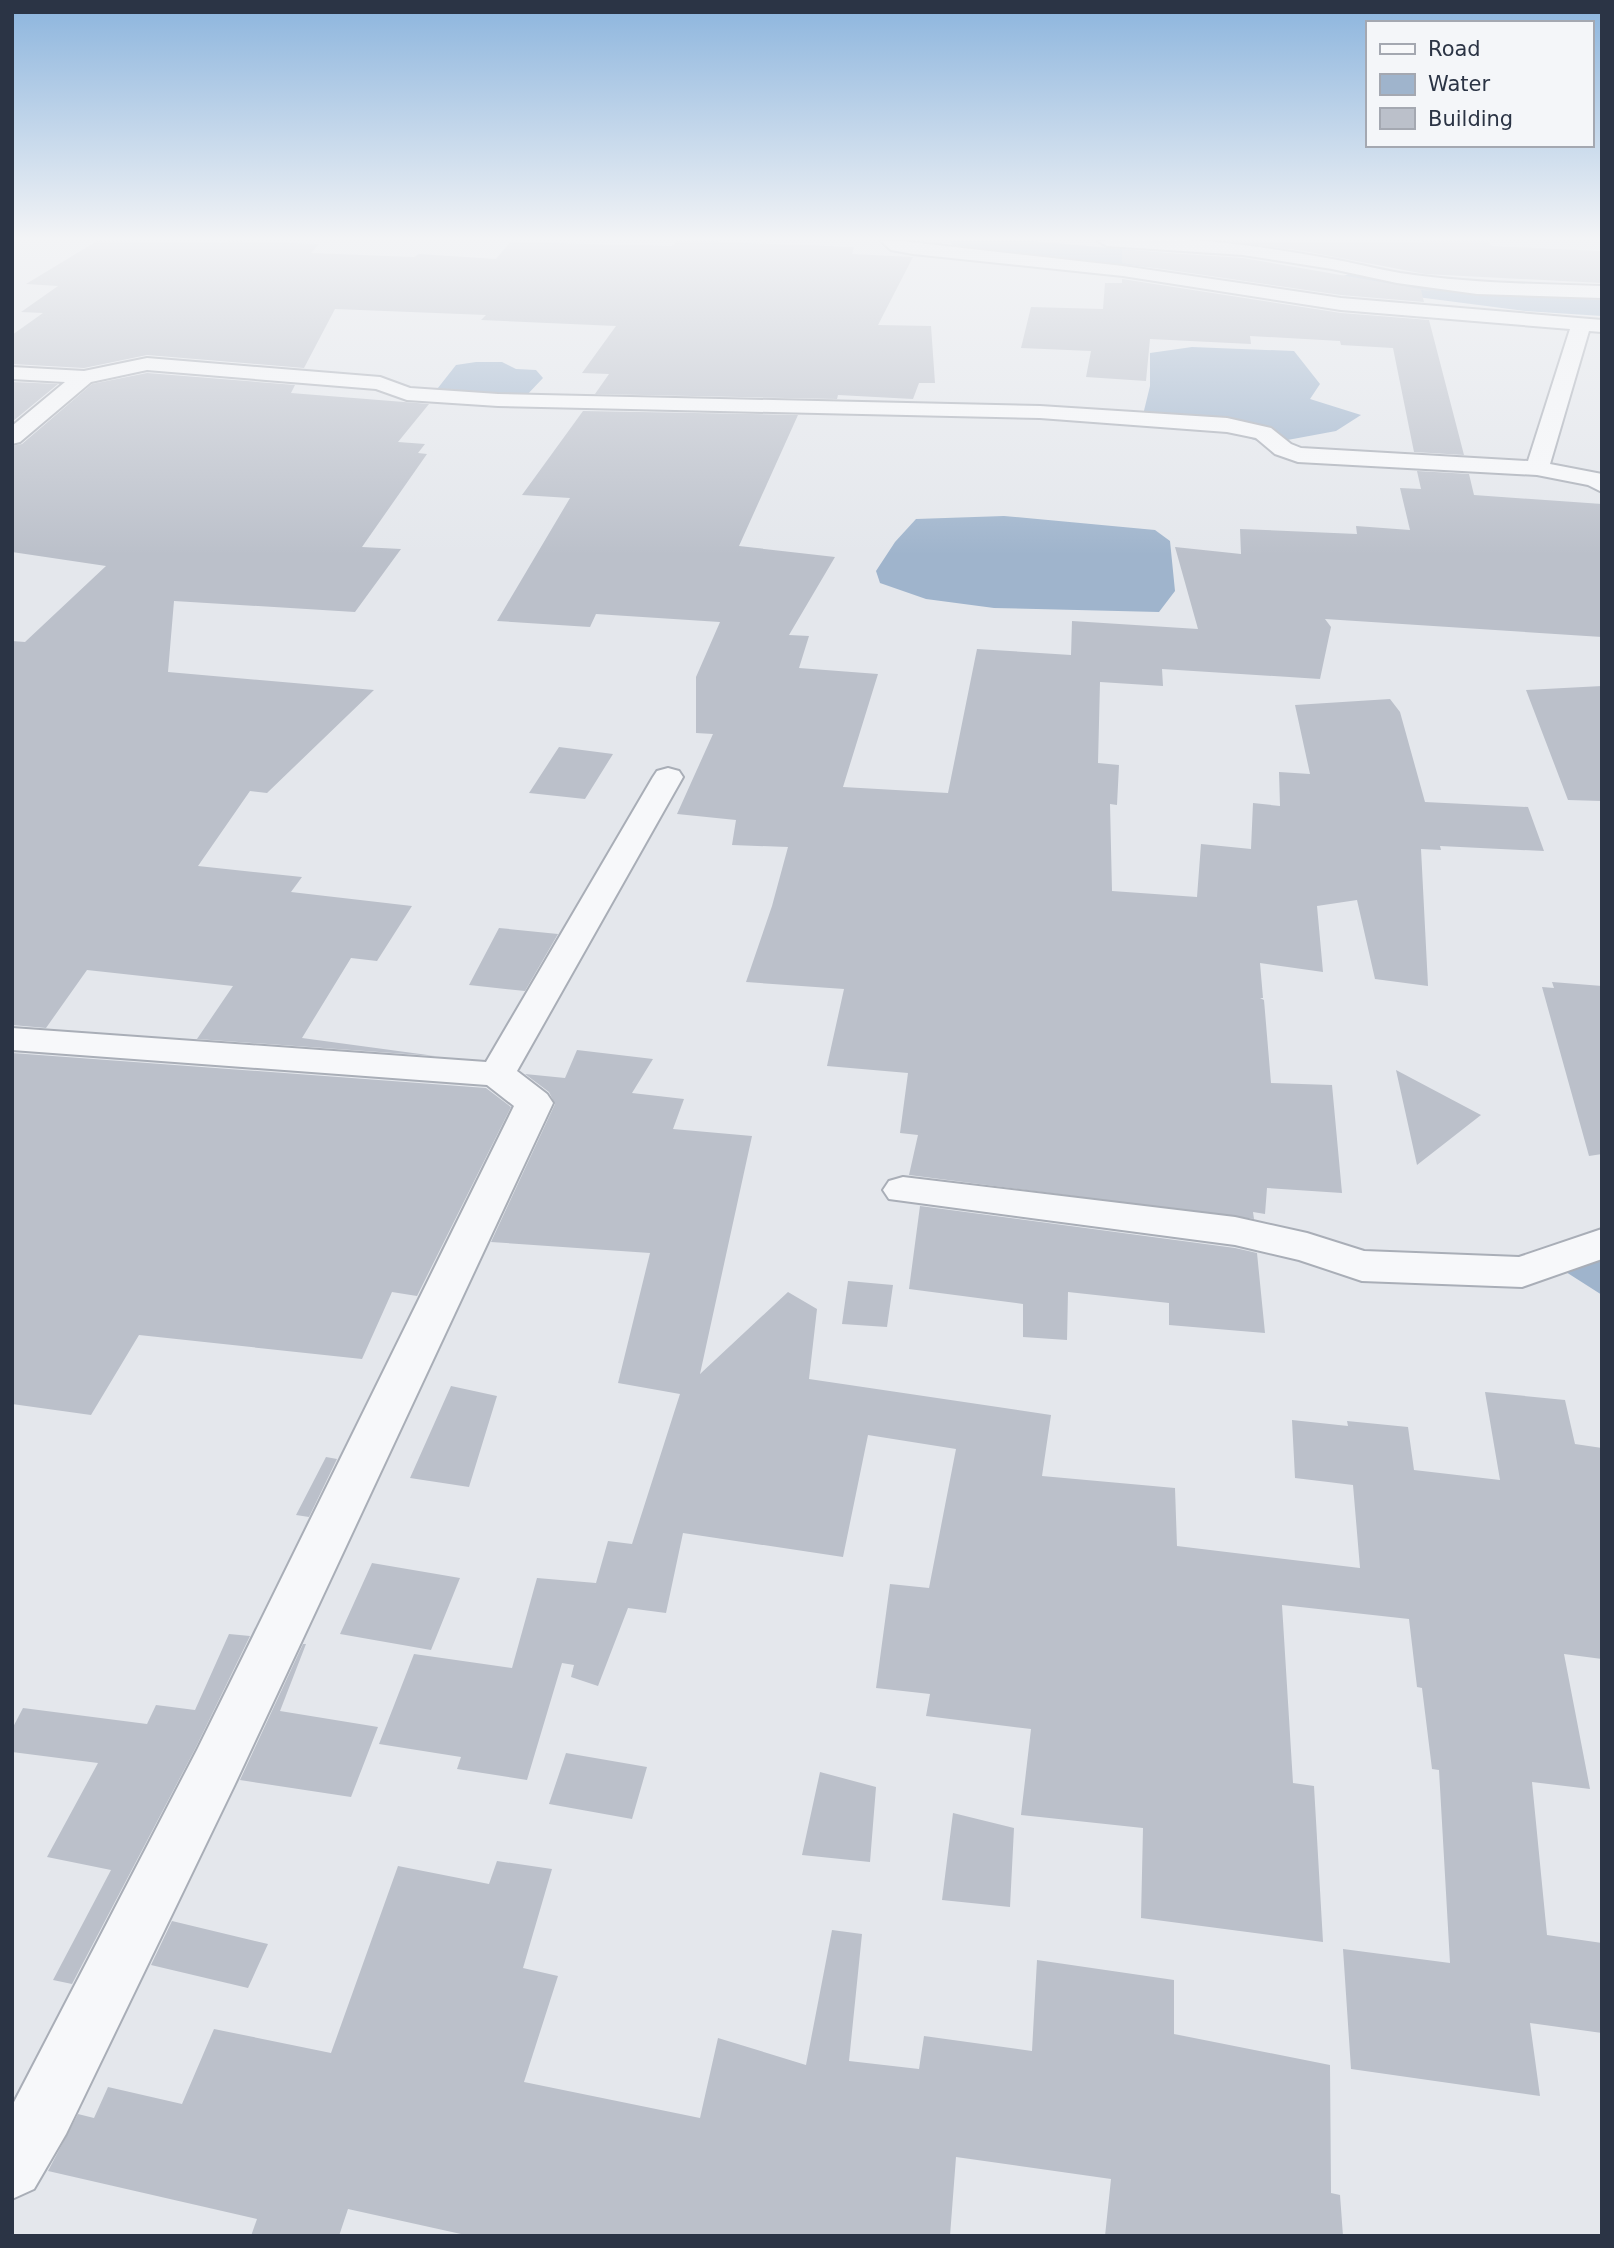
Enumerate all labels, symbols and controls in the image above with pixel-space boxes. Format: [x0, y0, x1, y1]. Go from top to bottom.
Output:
legend [1366, 21, 1593, 147]
text: Road [1428, 37, 1481, 61]
text: Water [1428, 72, 1490, 96]
text: Building [1428, 107, 1513, 131]

